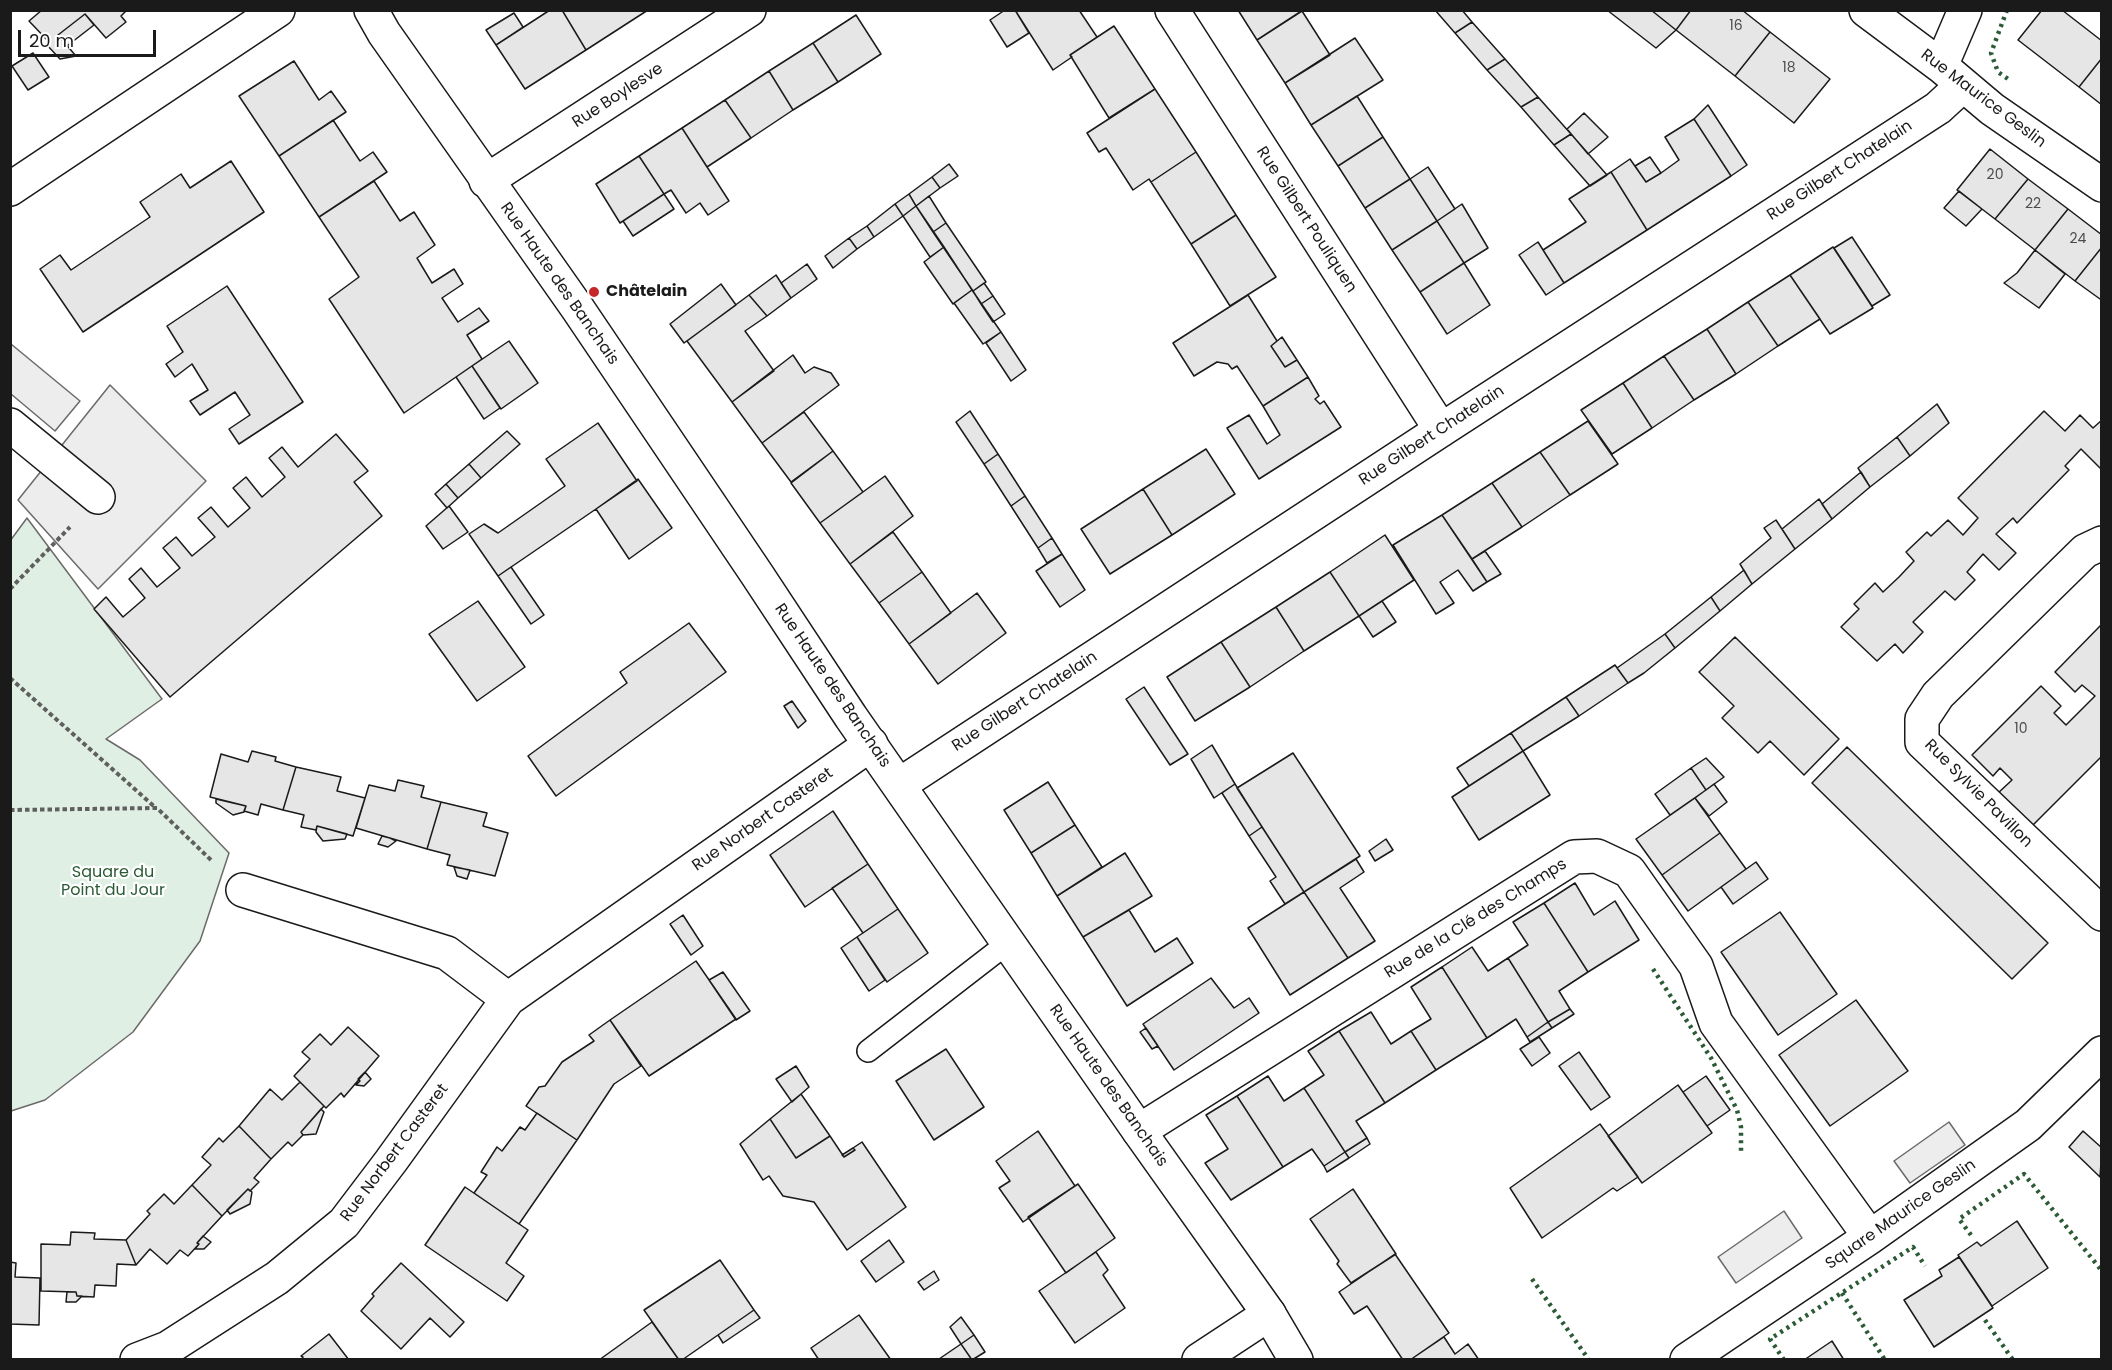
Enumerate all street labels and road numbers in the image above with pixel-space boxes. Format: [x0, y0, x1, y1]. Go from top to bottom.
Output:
street label: Rue Maurice Geslin [1917, 46, 2049, 152]
street label: Rue Boylesve [569, 60, 667, 132]
street label: Rue Gilbert Chatelain [1764, 117, 1916, 225]
street label: Rue Gilbert Pouliquen [1252, 143, 1360, 297]
street label: Rue Haute des Banchais [496, 199, 622, 369]
street label: Rue Gilbert Chatelain [1356, 382, 1508, 490]
street label: Rue Haute des Banchais [770, 600, 894, 772]
street label: Rue Gilbert Chatelain [949, 648, 1101, 756]
street label: Rue Sylvie Pavillon [1920, 736, 2036, 852]
street label: Rue Norbert Casteret [689, 764, 837, 876]
street label: Rue de la Clé des Champs [1381, 855, 1571, 983]
street label: Rue Haute des Banchais [1045, 1001, 1171, 1171]
street label: Rue Norbert Casteret [337, 1080, 453, 1226]
street label: Square Maurice Geslin [1822, 1156, 1980, 1274]

